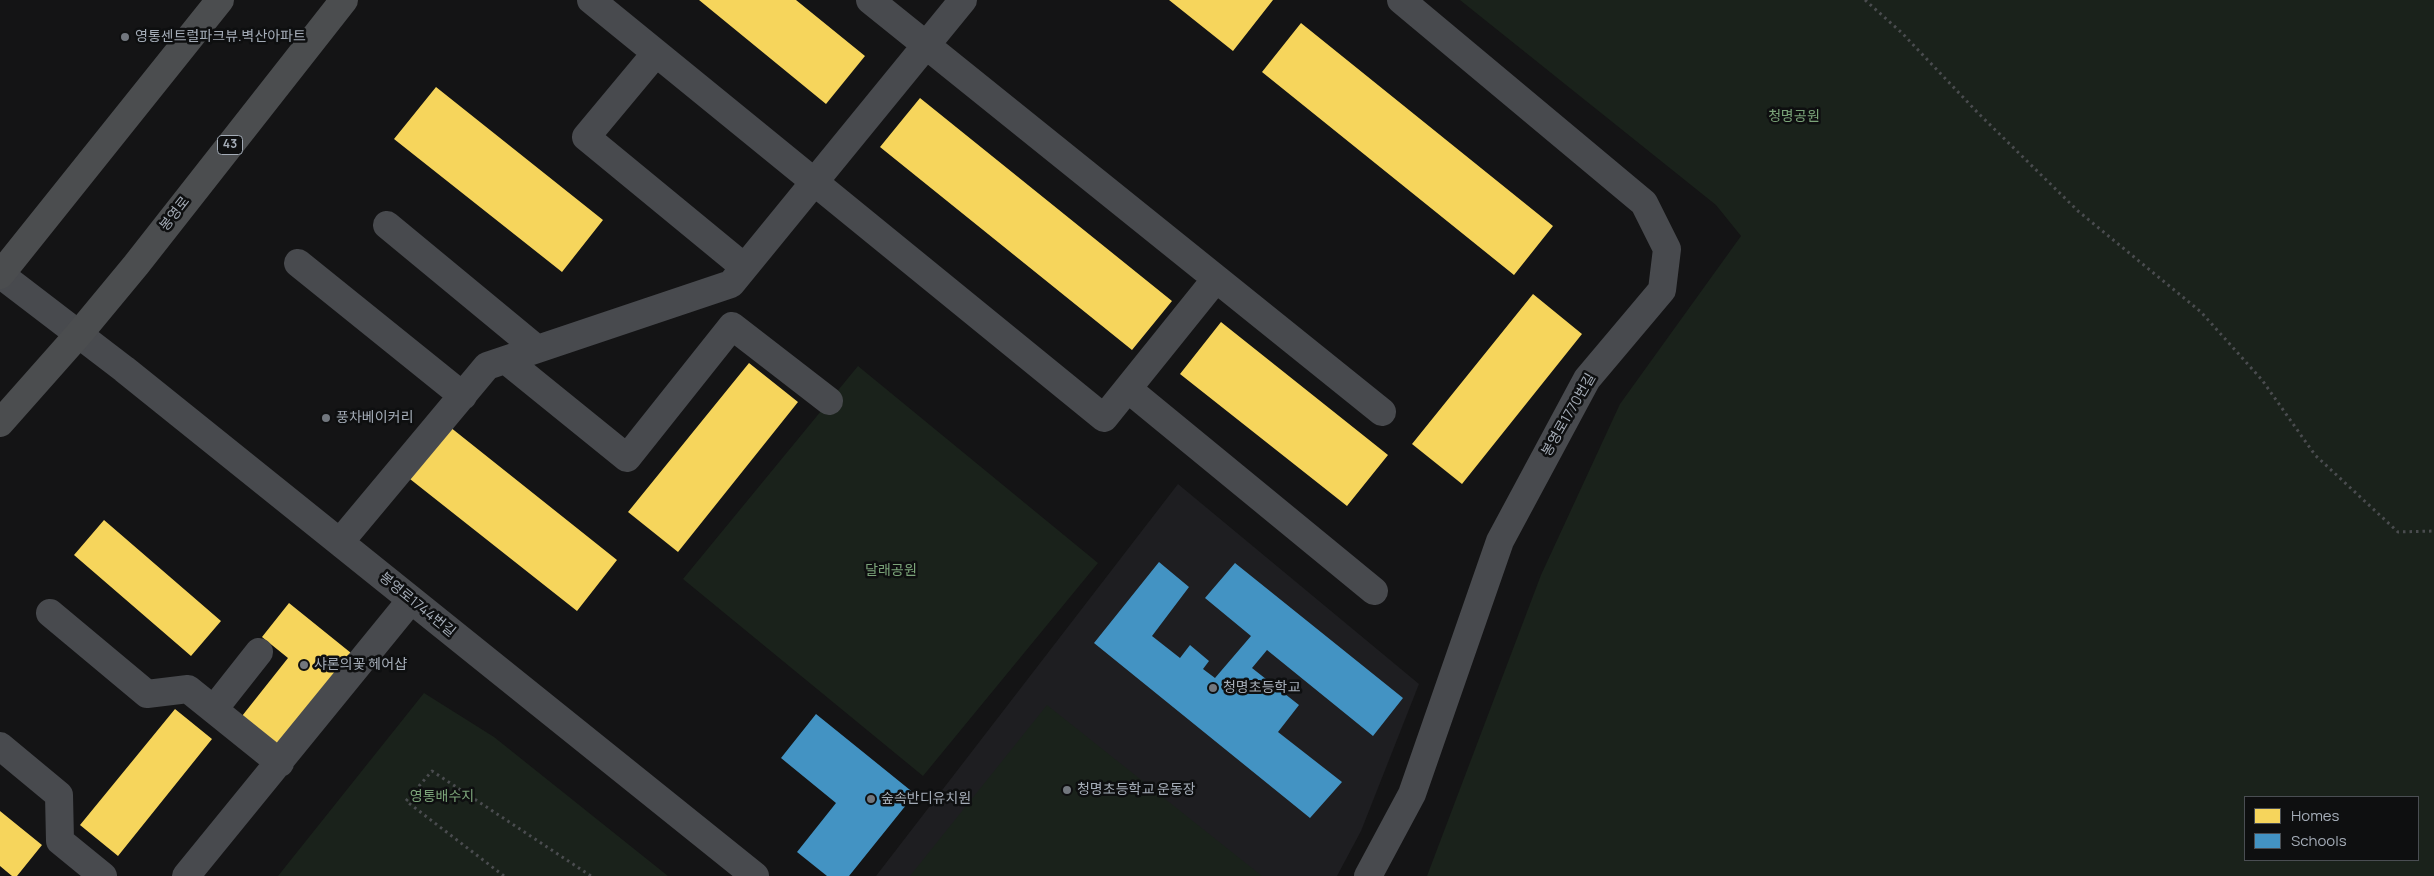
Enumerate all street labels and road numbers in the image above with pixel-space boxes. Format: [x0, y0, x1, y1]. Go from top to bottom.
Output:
road number: 43 [218, 136, 242, 154]
street label: 봉영로 [156, 194, 194, 234]
street label: 봉영로1770번길 [1539, 371, 1599, 459]
street label: 봉영로1744번길 [376, 569, 458, 641]

